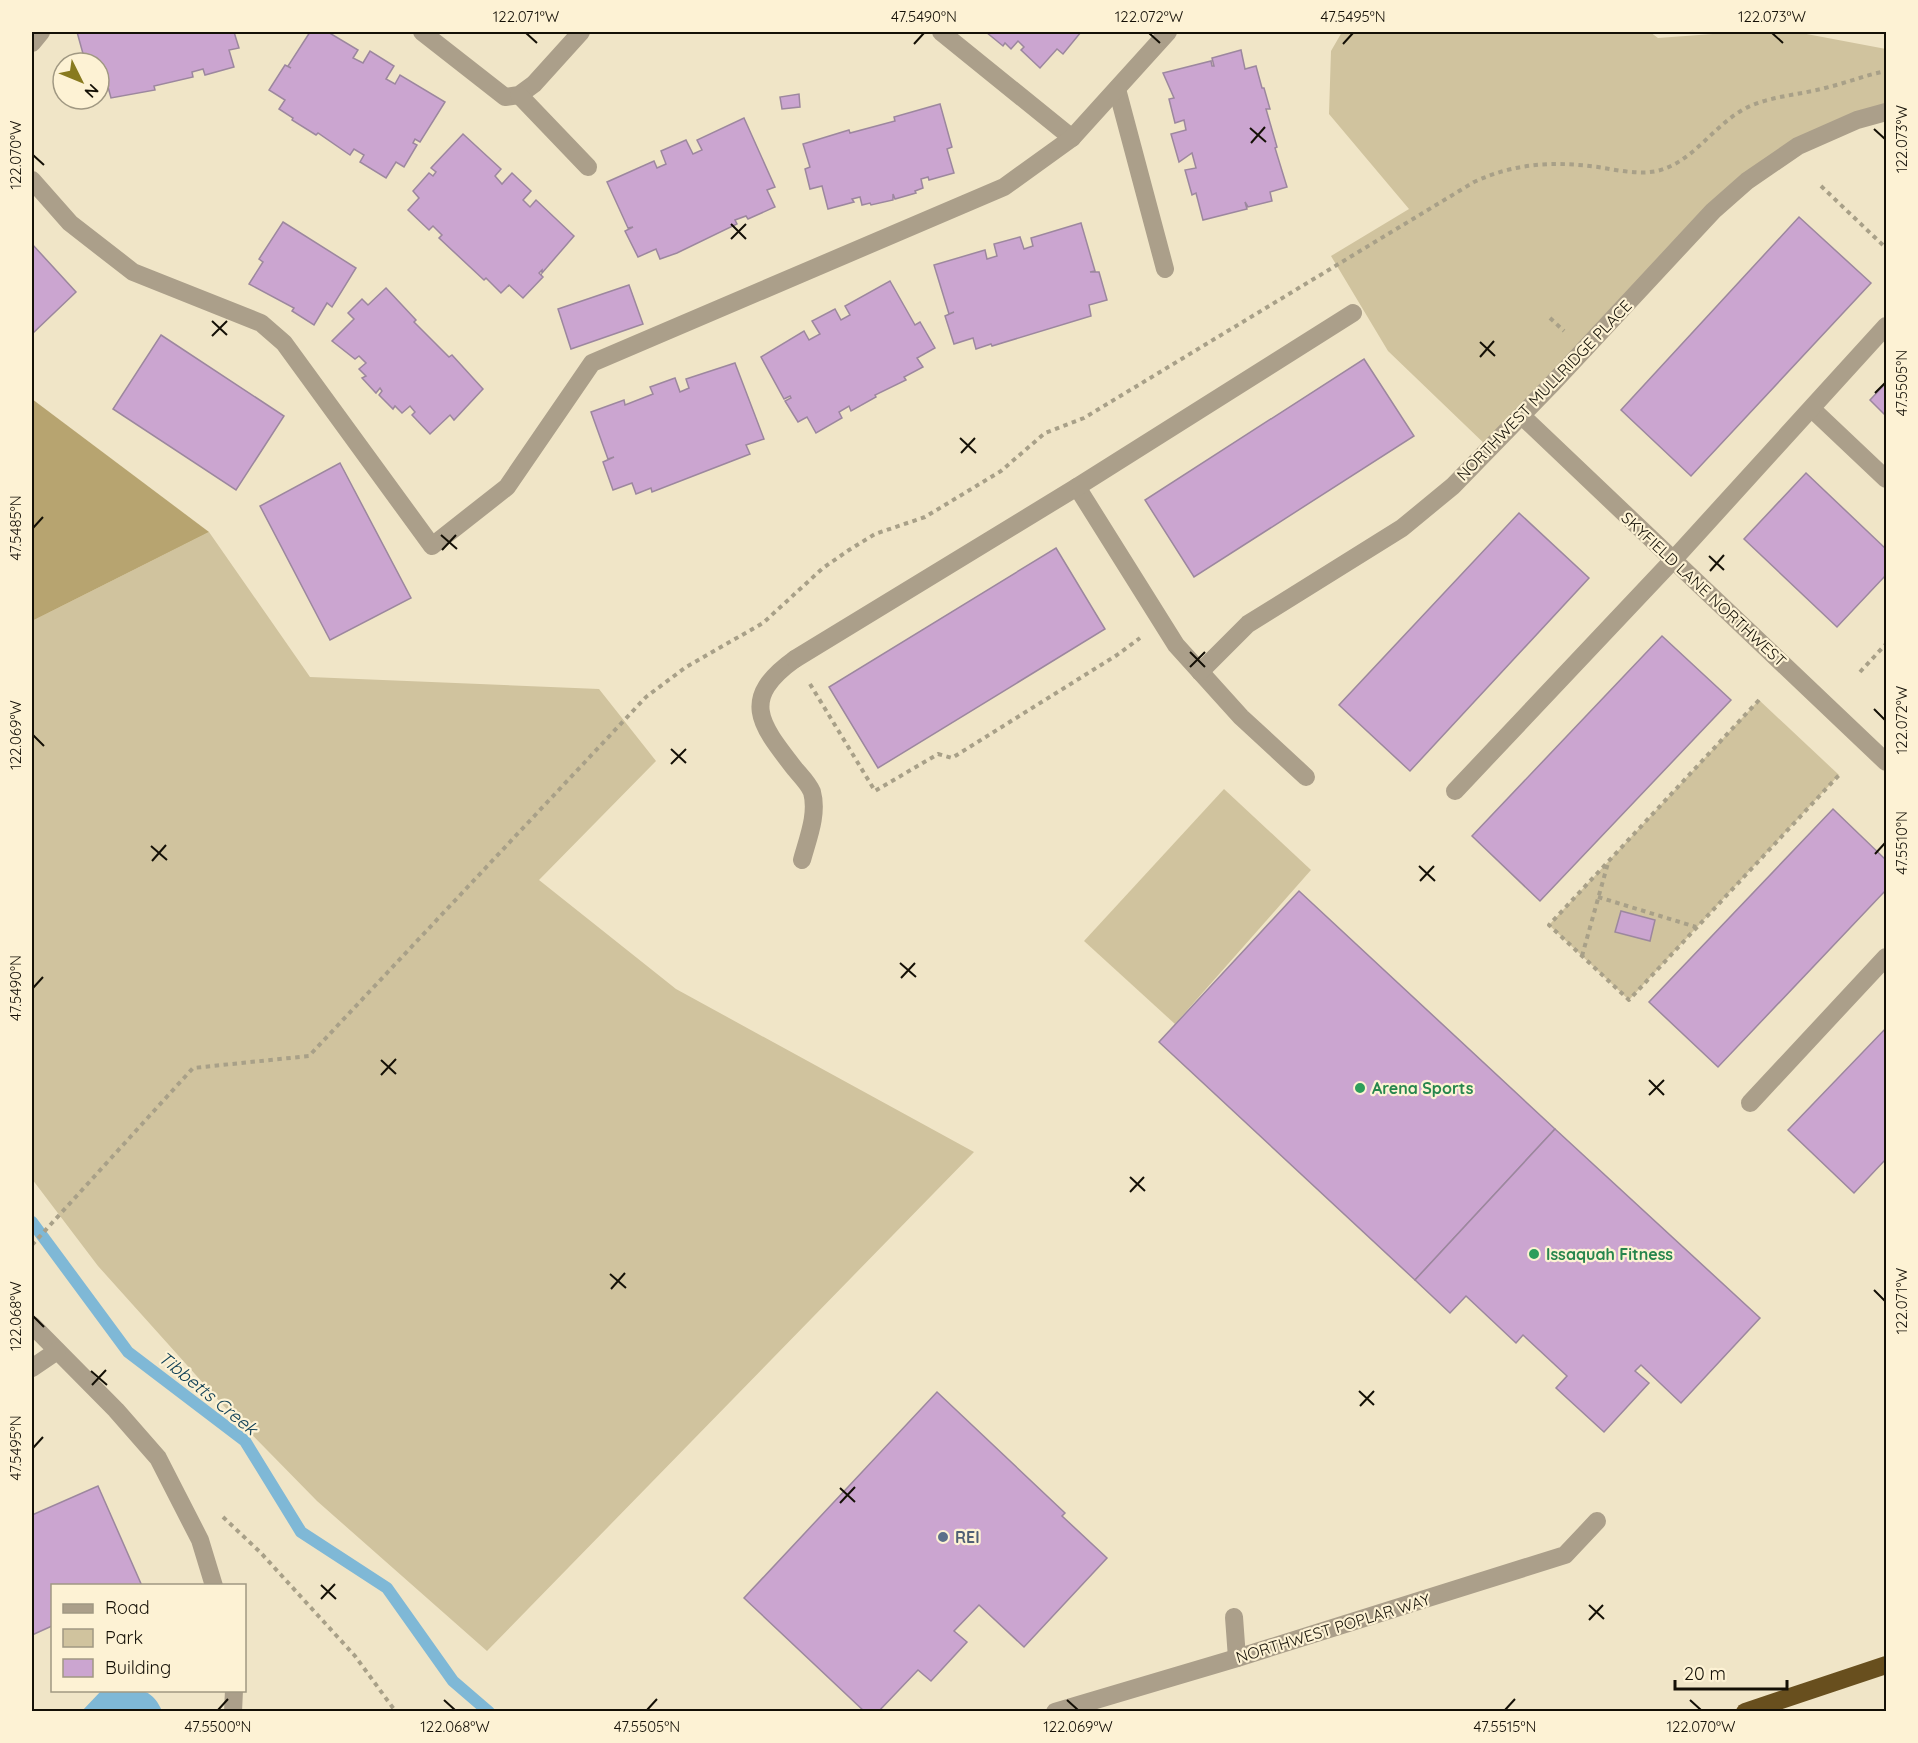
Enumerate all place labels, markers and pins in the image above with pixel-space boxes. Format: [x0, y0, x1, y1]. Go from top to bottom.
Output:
place label: Arena Sports [1372, 1078, 1474, 1098]
marker: Arena Sports [1353, 1081, 1367, 1095]
place label: Issaquah Fitness [1546, 1244, 1673, 1264]
marker: Issaquah Fitness [1527, 1247, 1541, 1261]
place label: REI [955, 1527, 980, 1547]
marker: REI [936, 1530, 950, 1544]

